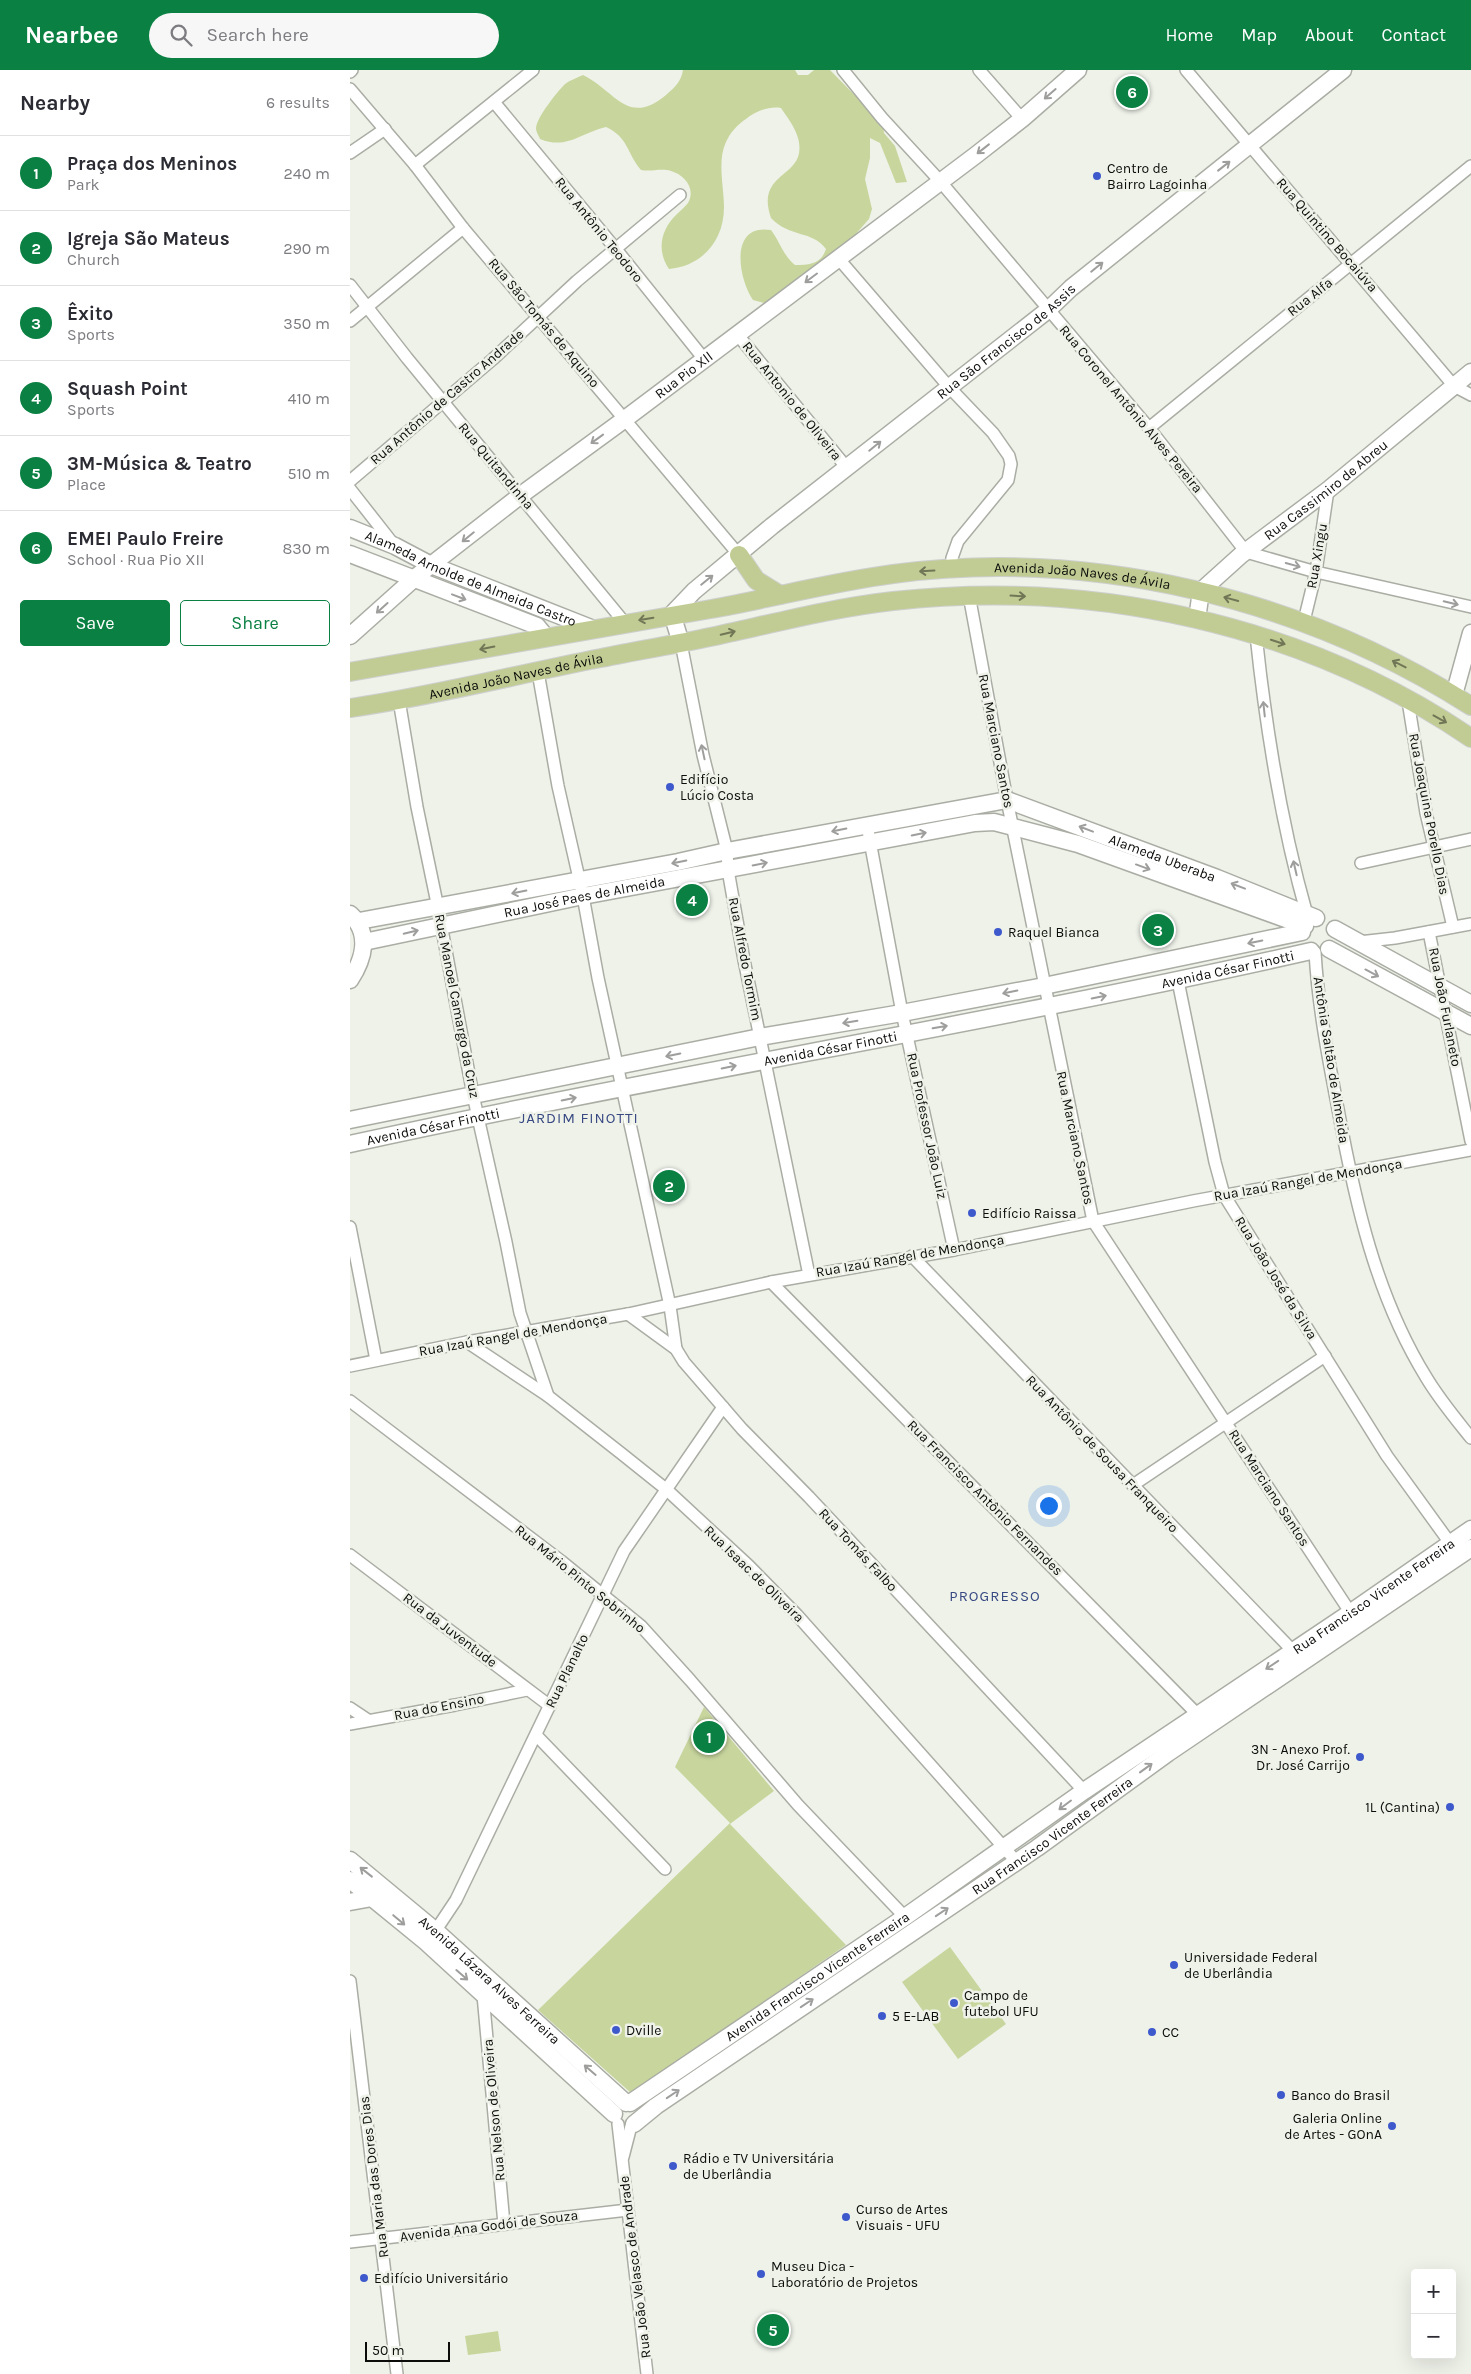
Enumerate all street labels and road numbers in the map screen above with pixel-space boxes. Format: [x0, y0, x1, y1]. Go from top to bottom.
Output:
street label: Rua Antônio Teodoro [551, 174, 647, 286]
street label: Rua Quintino Bocaiúva [1273, 174, 1381, 296]
street label: Rua São Tomás de Aquino [485, 255, 603, 391]
street label: Rua Alfa [1284, 274, 1336, 320]
street label: Rua São Francisco de Assis [933, 280, 1079, 402]
street label: Rua Coronel Antônio Alves Pereira [1056, 322, 1206, 496]
street label: Rua Antônio de Castro Andrade [367, 326, 527, 468]
street label: Rua Antonio de Oliveira [739, 338, 845, 464]
street label: Rua Pio Xll [651, 348, 716, 402]
street label: Rua Quitandinha [455, 419, 537, 513]
street label: Rua Cassimiro de Abreu [1260, 436, 1391, 543]
street label: Rua Xingu [1303, 522, 1331, 590]
street label: Alameda Arnolde de Almeida Castro [363, 526, 579, 630]
street label: Avenida João Naves de Ávila [994, 559, 1172, 593]
street label: Avenida João Naves de Ávila [427, 649, 604, 703]
street label: Rua Marciano Santos [975, 673, 1017, 809]
street label: Rua Joaquina Porello Dias [1405, 732, 1453, 896]
street label: Alameda Uberaba [1107, 830, 1218, 885]
street label: Rua José Paes de Almeida [502, 872, 666, 921]
street label: Rua Alfredo Tormim [725, 896, 765, 1022]
street label: Rua Manoel Camargo da Cruz [431, 913, 483, 1099]
street label: Rua João Furlaneto [1425, 946, 1465, 1068]
street label: Avenida César Finotti [1160, 947, 1296, 992]
street label: Antônia Saltão de Almeida [1309, 976, 1353, 1144]
street label: Avenida César Finotti [762, 1027, 899, 1069]
street label: Rua Professor João Luiz [903, 1051, 951, 1201]
street label: Rua Marciano Santos [1053, 1070, 1097, 1206]
street label: Avenida César Finotti [365, 1104, 501, 1149]
street label: Rua Izaú Rangel de Mendonça [1213, 1155, 1403, 1205]
street label: Rua João José da Silva [1231, 1213, 1321, 1343]
street label: Rua Izaú Rangel de Mendonça [815, 1231, 1005, 1281]
street label: Rua Izaú Rangel de Mendonça [418, 1310, 608, 1360]
street label: Rua Antônio de Sousa Franqueiro [1022, 1372, 1182, 1536]
street label: Rua Francisco Antônio Fernandes [904, 1417, 1066, 1579]
street label: Rua Marciano Santos [1225, 1426, 1313, 1550]
street label: Rua Tomás Falbo [815, 1505, 901, 1595]
street label: Rua Mário Pinto Sobrinho [511, 1521, 649, 1637]
street label: Rua Isaac de Oliveira [700, 1522, 808, 1626]
street label: Rua Francisco Vicente Ferreira [1289, 1534, 1458, 1658]
street label: Rua da Juventude [400, 1589, 500, 1671]
street label: Rua Planalto [542, 1631, 592, 1711]
street label: Rua do Ensino [393, 1690, 485, 1724]
street label: Rua Francisco Vicente Ferreira [968, 1773, 1136, 1898]
street label: Avenida Francisco Vicente Ferreira [722, 1908, 913, 2045]
street label: Avenida Lázara Alves Ferreira [415, 1912, 564, 2048]
street label: Rua Nelson de Oliveira [479, 2038, 509, 2182]
street label: Rua Maria das Dores Dias [356, 2095, 392, 2259]
street label: Rua João Velasco de Andrade [615, 2175, 655, 2359]
street label: Avenida Ana Godói de Souza [399, 2207, 579, 2245]

